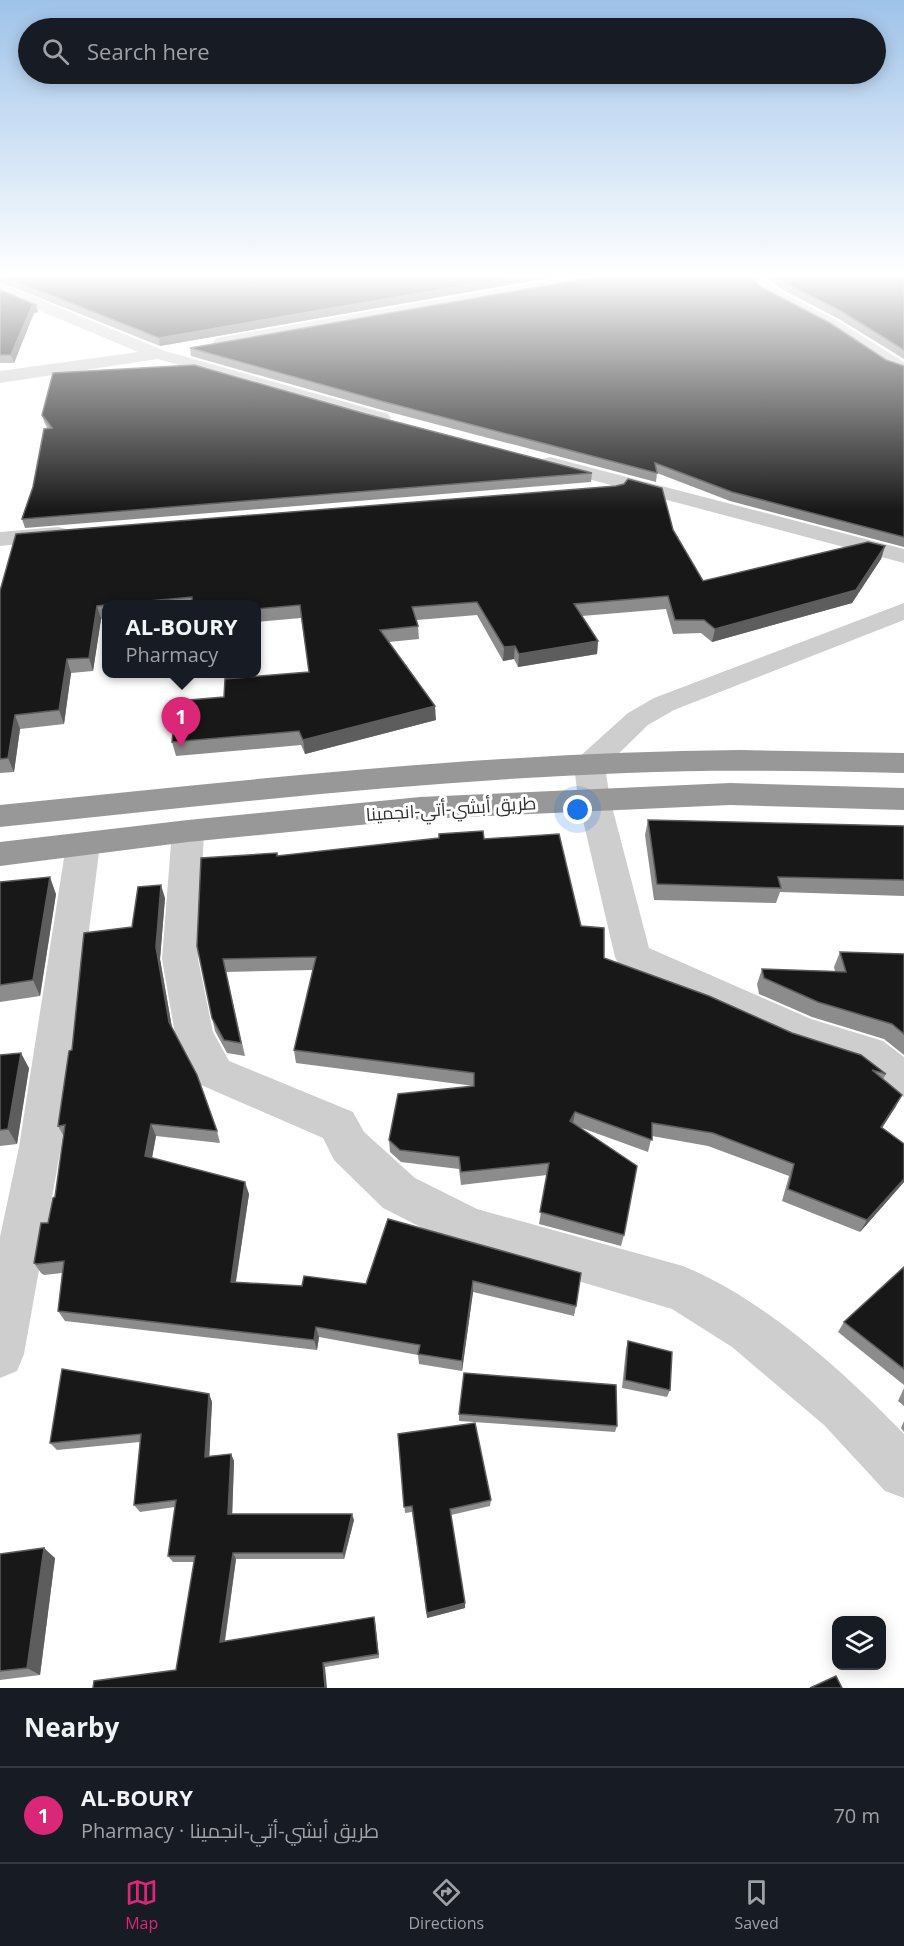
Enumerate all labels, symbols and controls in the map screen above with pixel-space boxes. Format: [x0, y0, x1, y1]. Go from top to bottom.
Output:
search box [18, 18, 886, 84]
icon: search [39, 35, 72, 68]
text: Search here [87, 36, 210, 66]
popup [102, 600, 261, 678]
text: AL-BOURY [126, 611, 237, 641]
text: Pharmacy [126, 641, 218, 668]
pin: 1 [162, 698, 201, 747]
street label: طريق أبشي-أتي-انجمينا [365, 790, 537, 829]
your location [563, 795, 592, 824]
map controls [832, 1616, 886, 1670]
button: layers [832, 1616, 886, 1670]
text: Nearby [24, 1709, 119, 1745]
text: AL-BOURY [81, 1782, 193, 1812]
text: 1 [38, 1802, 49, 1829]
text: 70 m [833, 1802, 880, 1829]
text: Pharmacy · طريق أبشي-أتي-انجمينا [81, 1817, 379, 1844]
tab: Map [125, 1876, 158, 1934]
tab: Directions [409, 1876, 484, 1934]
tab: Saved [734, 1876, 779, 1934]

